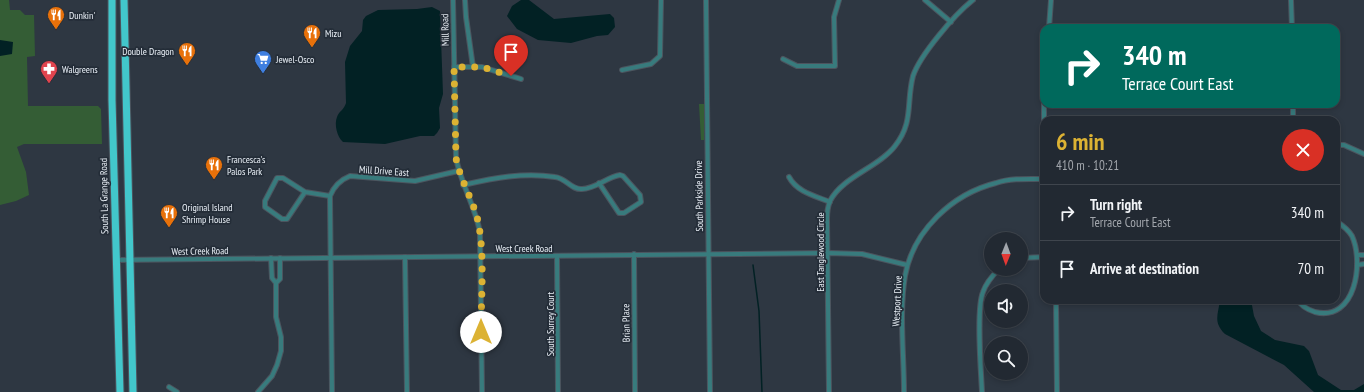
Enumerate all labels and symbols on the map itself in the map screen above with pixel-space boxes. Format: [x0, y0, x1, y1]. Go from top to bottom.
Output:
restaurant icon: Dunkin' [46, 5, 66, 30]
place label: Dunkin' [69, 9, 95, 22]
street label: Mill Road [438, 14, 452, 46]
restaurant icon: Mizu [302, 23, 322, 48]
place label: Mizu [325, 27, 341, 40]
pin [494, 35, 528, 76]
restaurant icon: Double Dragon [177, 41, 197, 66]
place label: Double Dragon [122, 45, 174, 58]
supermarket icon: Jewel-Osco [253, 49, 273, 74]
place label: Jewel-Osco [275, 53, 314, 66]
pharmacy icon: Walgreens [39, 59, 59, 84]
place label: Walgreens [62, 63, 98, 76]
place label: Francesca's Palos Park [227, 153, 266, 178]
restaurant icon: Francesca's Palos Park [204, 155, 224, 180]
street label: South La Grange Road [97, 158, 111, 234]
street label: South Parkside Drive [692, 160, 706, 232]
street label: Mill Drive East [359, 163, 410, 179]
place label: Original Island Shrimp House [182, 201, 233, 226]
restaurant icon: Original Island Shrimp House [159, 203, 179, 228]
street label: East Tanglewood Circle [814, 212, 827, 292]
north arrow [984, 232, 1028, 276]
street label: West Creek Road [496, 242, 552, 255]
street label: West Creek Road [171, 244, 229, 258]
street label: Westport Drive [889, 275, 905, 327]
street label: South Surrey Court [544, 291, 557, 356]
street label: Brian Place [619, 304, 633, 342]
position arrow [460, 311, 502, 353]

